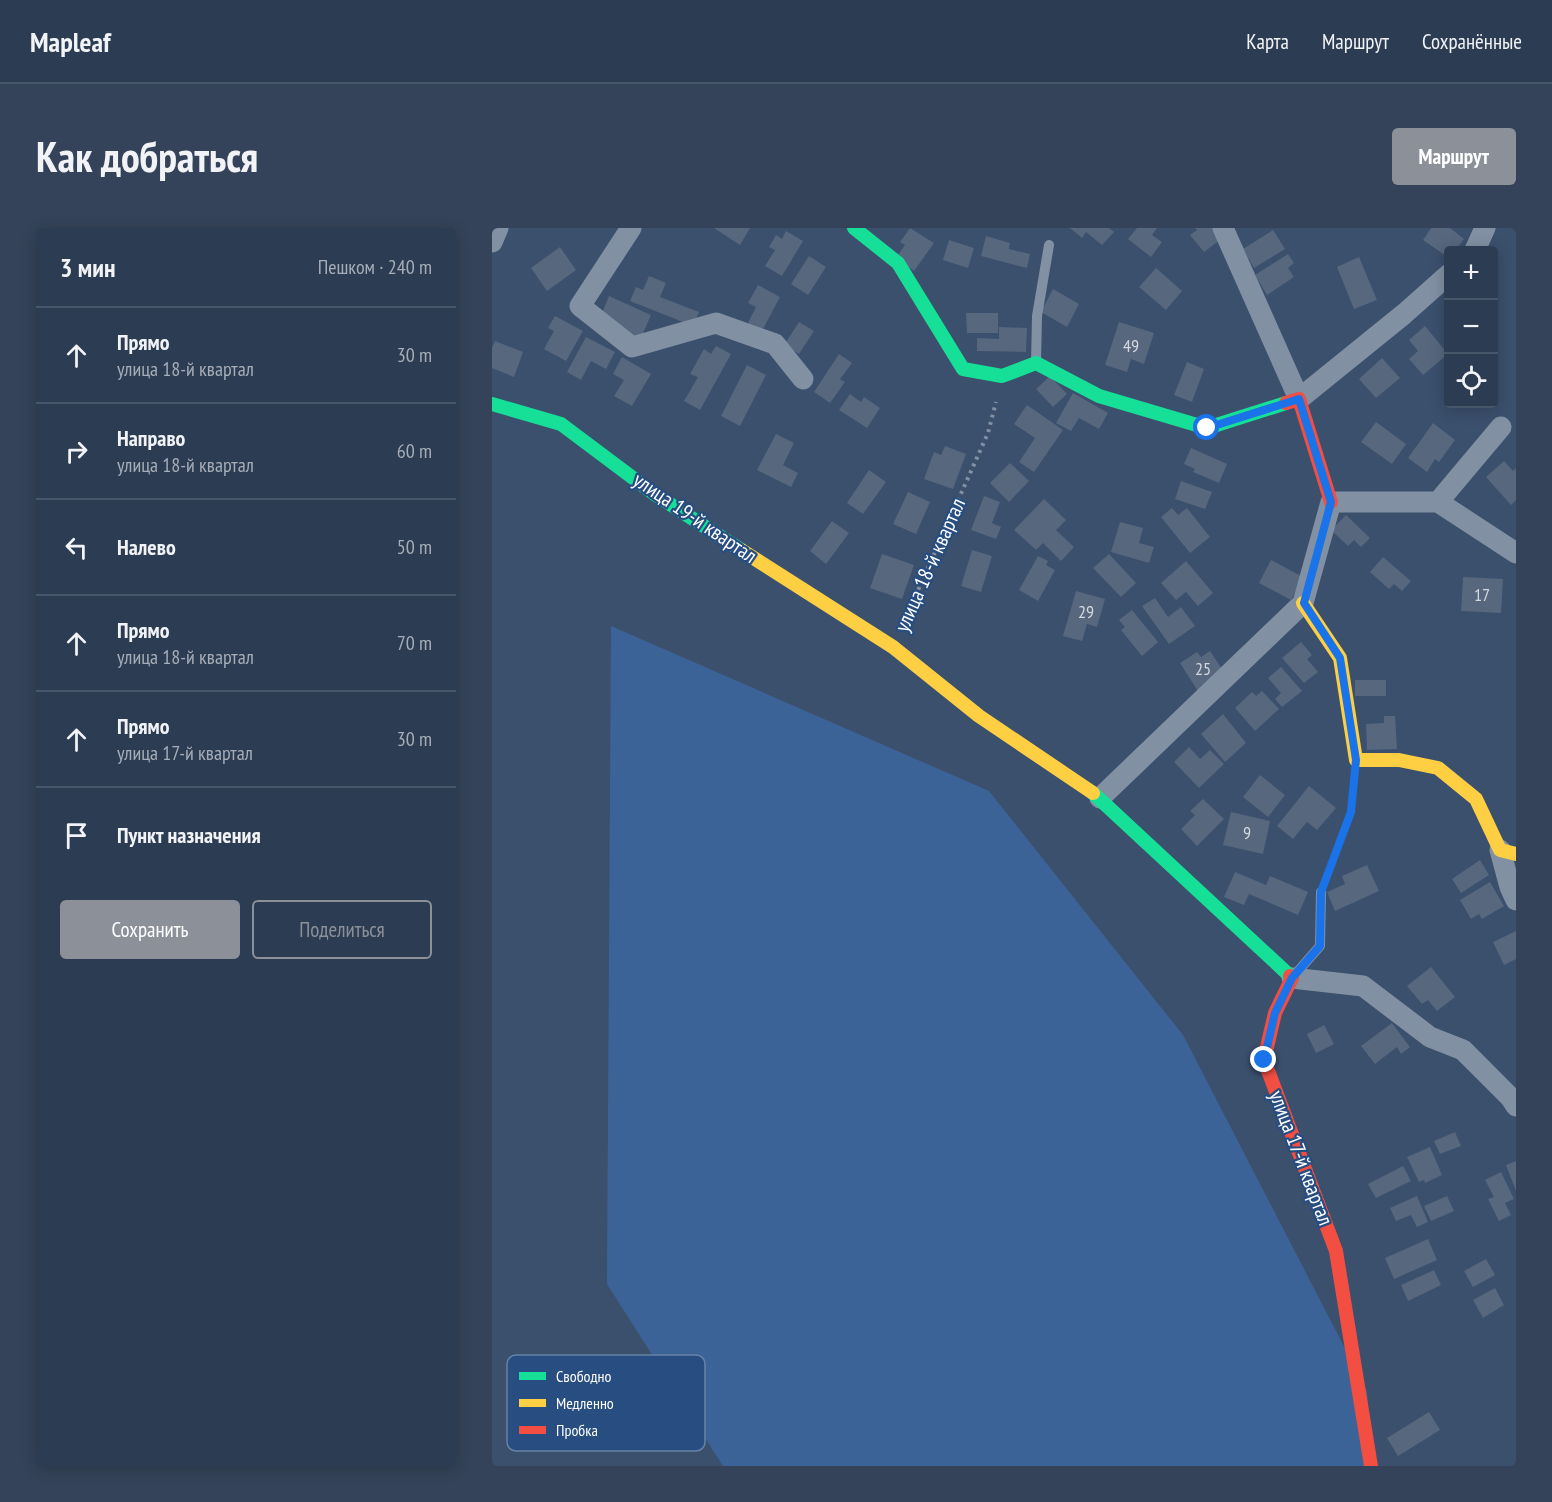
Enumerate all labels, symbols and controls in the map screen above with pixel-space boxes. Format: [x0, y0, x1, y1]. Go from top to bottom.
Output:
text: Mapleaf [30, 23, 111, 60]
text: Карта [1246, 28, 1289, 55]
text: Маршрут [1322, 28, 1389, 55]
text: Сохранённые [1422, 28, 1522, 55]
button: Маршрут [1392, 128, 1516, 185]
text: Как добраться [36, 129, 258, 184]
map controls [1444, 246, 1498, 408]
button: + [1444, 246, 1498, 300]
text: 3 мин [60, 251, 115, 284]
text: Пешком · 240 m [318, 254, 432, 280]
button: − [1444, 300, 1498, 354]
text: Прямо [117, 328, 170, 356]
house number: 49 [1123, 334, 1139, 357]
icon: ahead [60, 339, 93, 372]
text: 30 m [397, 342, 432, 368]
button: locate [1444, 354, 1498, 408]
text: улица 18-й квартал [117, 356, 254, 382]
route start [1193, 414, 1219, 440]
text: Направо [117, 424, 185, 452]
icon: right [60, 435, 93, 468]
text: 60 m [397, 438, 432, 464]
text: улица 18-й квартал [117, 452, 254, 478]
street label: улица 19-й квартал [628, 466, 762, 569]
street label: улица 18-й квартал [888, 494, 971, 636]
icon: left [60, 531, 93, 564]
text: Налево [117, 533, 176, 561]
text: 50 m [397, 534, 432, 560]
house number: 17 [1474, 583, 1490, 606]
house number: 29 [1078, 600, 1094, 623]
text: Прямо [117, 616, 170, 644]
icon: ahead [60, 627, 93, 660]
text: 70 m [397, 630, 432, 656]
text: улица 18-й квартал [117, 644, 254, 670]
house number: 25 [1195, 657, 1211, 680]
text: Прямо [117, 712, 170, 740]
icon: ahead [60, 723, 93, 756]
text: 30 m [397, 726, 432, 752]
text: улица 17-й квартал [117, 740, 253, 766]
icon: arrive [60, 819, 93, 852]
text: Пункт назначения [117, 821, 261, 849]
house number: 9 [1243, 821, 1251, 844]
button: Сохранить [60, 900, 240, 959]
button: Поделиться [252, 900, 432, 959]
route end [1250, 1046, 1276, 1072]
street label: улица 17-й квартал [1263, 1086, 1340, 1229]
legend [507, 1355, 705, 1451]
text: Свободно [556, 1366, 611, 1386]
text: Медленно [556, 1393, 614, 1413]
text: Пробка [556, 1420, 598, 1440]

